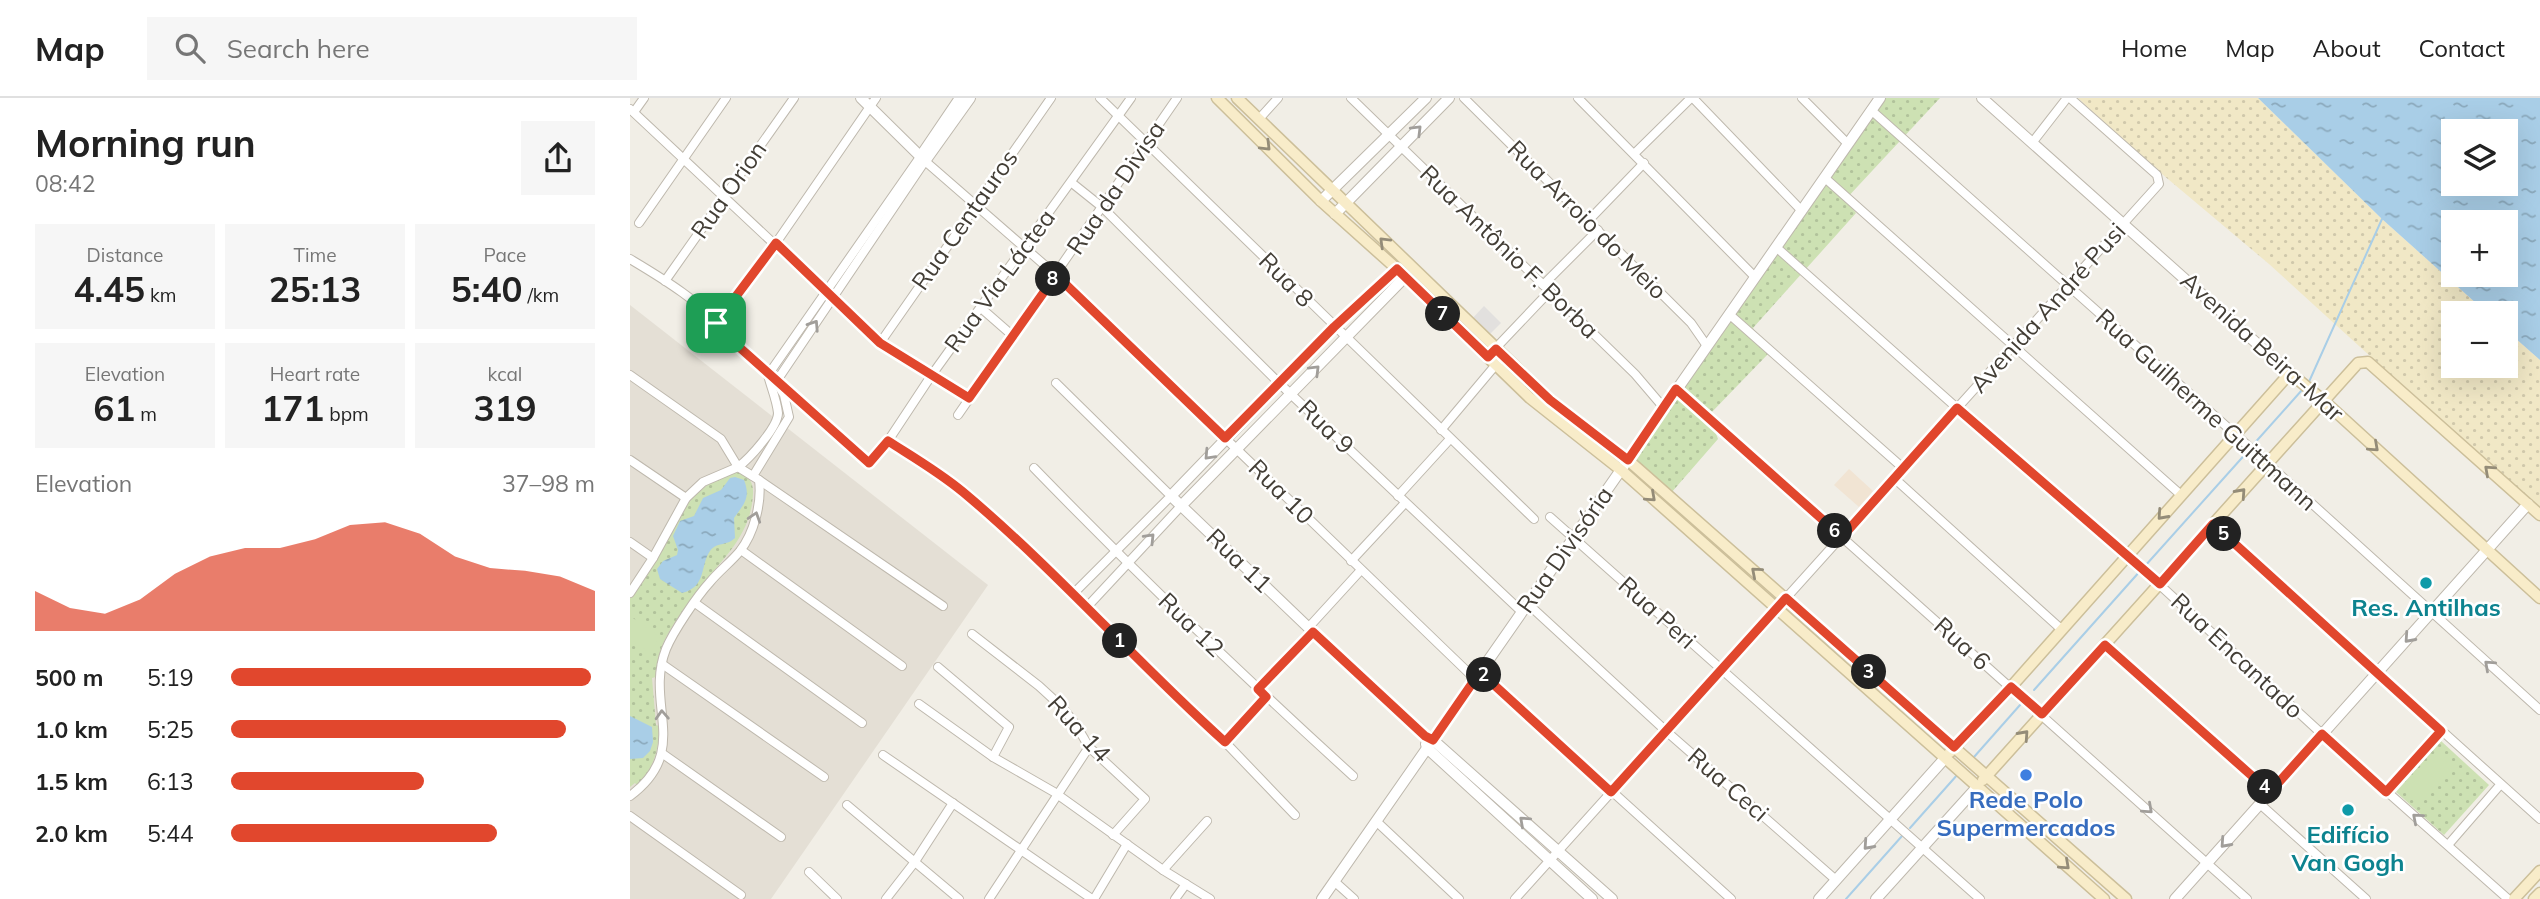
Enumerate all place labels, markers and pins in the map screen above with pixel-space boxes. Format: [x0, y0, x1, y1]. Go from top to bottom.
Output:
pin: 8 [1036, 262, 1070, 296]
pin [686, 293, 746, 353]
pin: 7 [1426, 296, 1460, 332]
pin: 6 [1818, 514, 1852, 548]
pin: 5 [2206, 516, 2242, 551]
marker: Res. Antilhas [2418, 575, 2434, 591]
place label: Res. Antilhas [2351, 592, 2501, 622]
pin: 1 [1102, 624, 1138, 658]
pin: 3 [1852, 654, 1886, 690]
pin: 2 [1466, 658, 1502, 692]
marker: Rede Polo Supermercados [2018, 767, 2034, 783]
pin: 4 [2248, 770, 2282, 804]
place label: Rede Polo Supermercados [1936, 784, 2116, 842]
marker: Edifício Van Gogh [2340, 802, 2356, 818]
place label: Edifício Van Gogh [2290, 819, 2405, 877]

